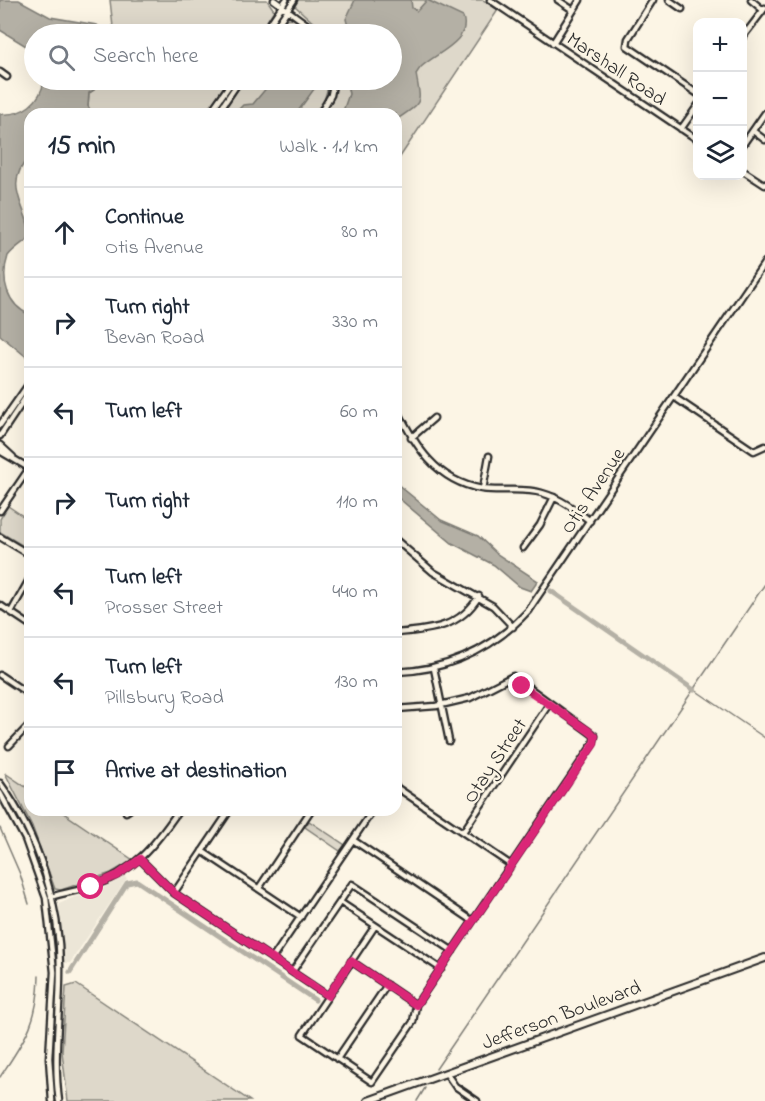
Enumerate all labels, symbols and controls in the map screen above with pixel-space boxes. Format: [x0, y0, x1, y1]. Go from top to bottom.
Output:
map controls [693, 18, 747, 180]
button: + [693, 18, 747, 72]
search box [24, 24, 402, 90]
street label: Marshall Road [560, 26, 671, 114]
icon: search [45, 41, 78, 74]
text: Search here [93, 41, 198, 73]
button: − [693, 72, 747, 126]
button: layers [693, 126, 747, 180]
text: 15 min [48, 128, 115, 166]
text: Walk · 1.1 km [279, 133, 378, 162]
text: Continue [105, 202, 184, 234]
icon: ahead [48, 216, 81, 249]
text: 80 m [341, 218, 378, 247]
text: Otis Avenue [105, 234, 203, 263]
text: Turn right [105, 292, 190, 324]
icon: right [48, 306, 81, 339]
text: 330 m [332, 308, 378, 337]
text: Bevan Road [105, 324, 204, 353]
icon: left [48, 396, 81, 429]
text: Turn left [105, 396, 182, 428]
text: 60 m [340, 398, 378, 427]
street label: Otis Avenue [555, 442, 634, 540]
icon: right [48, 486, 81, 519]
text: Turn right [105, 486, 190, 518]
text: 110 m [336, 488, 378, 517]
text: Turn left [105, 562, 182, 594]
icon: left [48, 576, 81, 609]
text: 440 m [332, 578, 378, 607]
text: Prosser Street [105, 594, 223, 623]
text: Turn left [105, 652, 182, 684]
icon: left [48, 666, 81, 699]
text: 130 m [334, 668, 378, 697]
route end [508, 672, 534, 698]
text: Pillsbury Road [105, 684, 224, 713]
street label: Otay Street [457, 713, 535, 810]
icon: arrive [48, 756, 81, 789]
text: Arrive at destination [105, 756, 287, 788]
route start [77, 873, 103, 899]
street label: Jefferson Boulevard [478, 974, 645, 1059]

